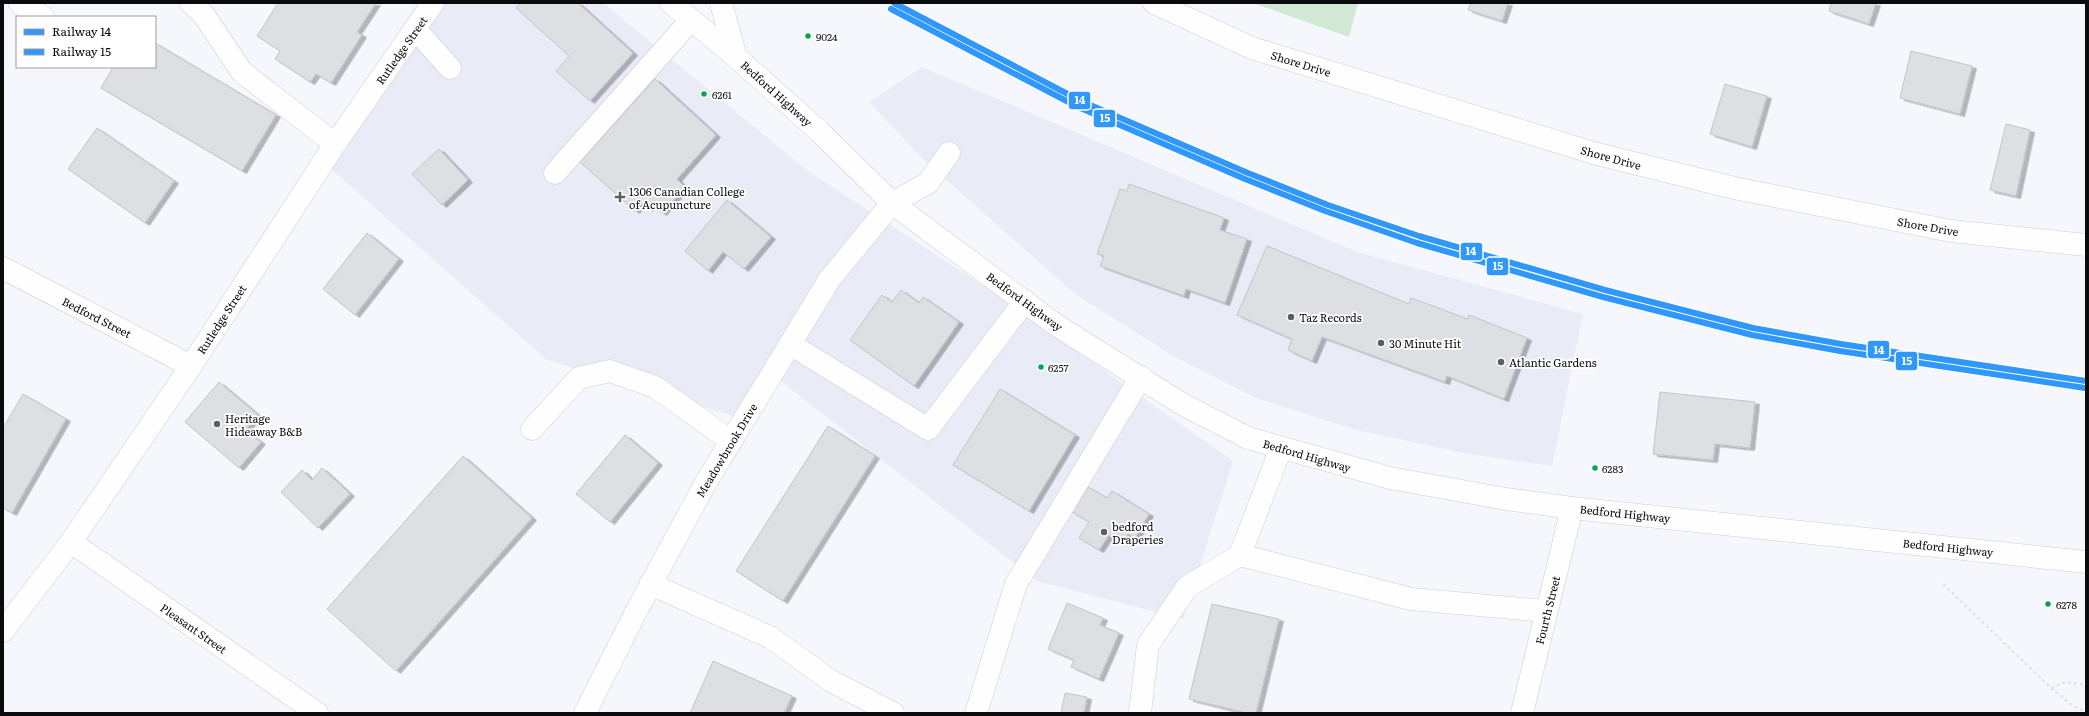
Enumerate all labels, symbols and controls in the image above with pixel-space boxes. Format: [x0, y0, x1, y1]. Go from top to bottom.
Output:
street label: Rutledge Street [372, 12, 431, 87]
legend [16, 16, 156, 68]
text: Railway 14 [52, 22, 112, 40]
place label: 9024 [816, 29, 838, 44]
marker: 9024 [803, 31, 813, 41]
text: Railway 15 [52, 42, 111, 60]
street label: Shore Drive [1269, 46, 1333, 80]
street label: Bedford Highway [738, 57, 817, 130]
place label: 6261 [712, 87, 732, 102]
marker: 6261 [699, 89, 709, 99]
line badge: 14 [1068, 91, 1091, 110]
text: 14 [1075, 91, 1086, 107]
line badge: 15 [1093, 109, 1116, 128]
text: 15 [1100, 109, 1110, 125]
street label: Shore Drive [1579, 141, 1643, 173]
place label: 1306 Canadian College of Acupuncture [629, 183, 745, 212]
marker: 1306 Canadian College of Acupuncture [614, 191, 626, 203]
street label: Shore Drive [1896, 213, 1960, 239]
line badge: 14 [1460, 242, 1483, 261]
text: 14 [1466, 242, 1477, 258]
line badge: 15 [1486, 257, 1509, 276]
text: 15 [1493, 257, 1503, 273]
street label: Bedford Highway [983, 268, 1067, 335]
street label: Rutledge Street [193, 281, 250, 357]
street label: Bedford Street [60, 293, 135, 342]
place label: Taz Records [1299, 309, 1362, 325]
marker: Taz Records [1286, 312, 1296, 322]
place label: 30 Minute Hit [1389, 335, 1462, 351]
marker: 30 Minute Hit [1376, 338, 1386, 348]
line badge: 14 [1867, 340, 1890, 359]
text: 14 [1874, 341, 1885, 357]
line badge: 15 [1895, 351, 1918, 371]
text: 15 [1902, 352, 1912, 368]
place label: Atlantic Gardens [1509, 354, 1597, 370]
marker: Atlantic Gardens [1496, 357, 1506, 367]
place label: 6257 [1048, 360, 1069, 375]
marker: 6257 [1036, 362, 1046, 372]
street label: Meadowbrook Drive [692, 400, 761, 500]
place label: Heritage Hideaway B&B [225, 410, 302, 439]
marker: Heritage Hideaway B&B [212, 419, 222, 429]
street label: Bedford Highway [1261, 435, 1354, 475]
place label: 6283 [1602, 461, 1623, 476]
marker: 6283 [1590, 463, 1600, 473]
street label: Bedford Highway [1579, 500, 1672, 526]
place label: bedford Draperies [1112, 518, 1163, 547]
marker: bedford Draperies [1099, 527, 1109, 537]
street label: Bedford Highway [1902, 534, 1995, 560]
street label: Fourth Street [1531, 573, 1563, 646]
place label: 6278 [2056, 597, 2077, 612]
street label: Pleasant Street [158, 599, 231, 657]
marker: 6278 [2043, 599, 2053, 609]

